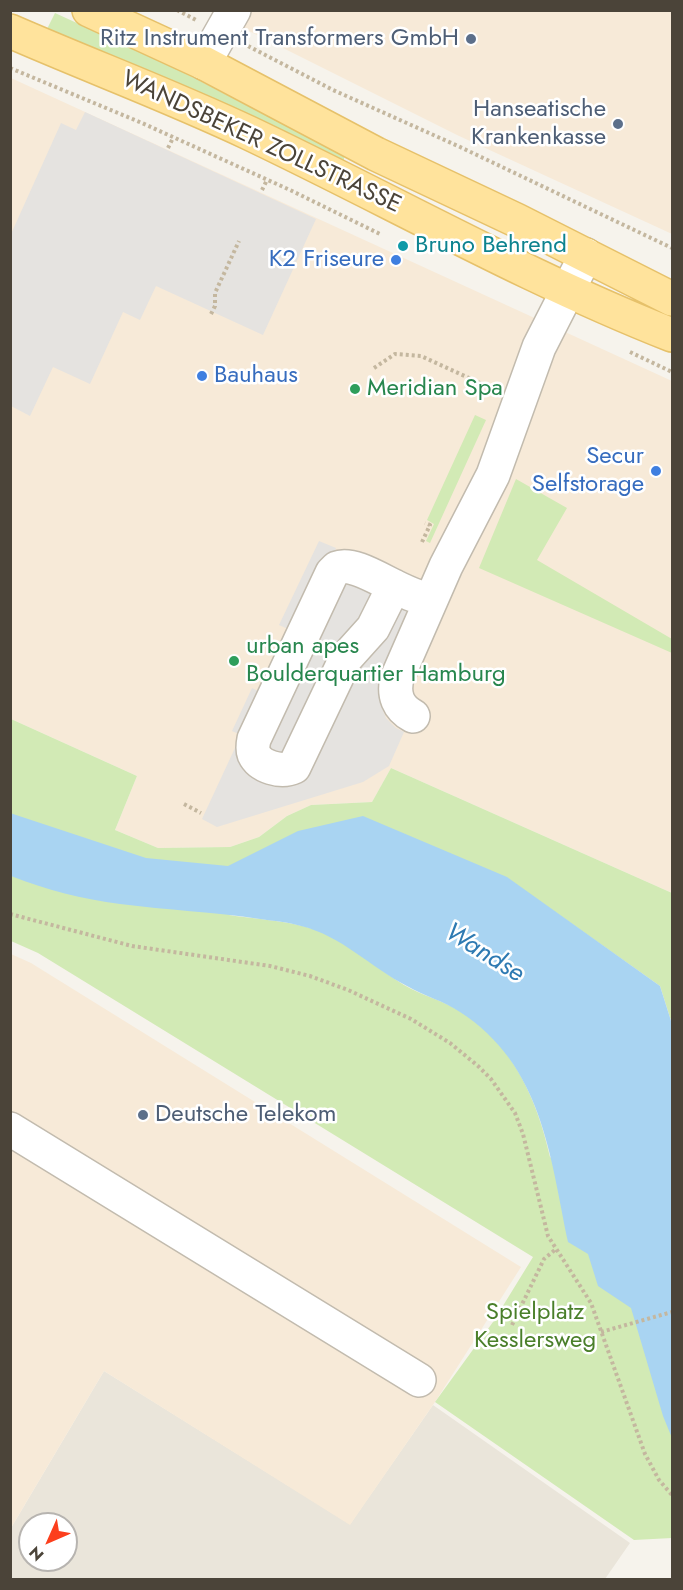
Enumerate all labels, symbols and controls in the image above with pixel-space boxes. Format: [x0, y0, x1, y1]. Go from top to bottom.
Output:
place label: Ritz Instrument Transformers GmbH [100, 25, 459, 53]
marker: Ritz Instrument Transformers GmbH [464, 32, 478, 46]
street label: WANDSBEKER ZOLLSTRASSE [117, 66, 405, 220]
place label: Hanseatische Krankenkasse [471, 96, 606, 152]
marker: Hanseatische Krankenkasse [611, 117, 625, 131]
place label: Bruno Behrend [415, 232, 567, 260]
marker: Bruno Behrend [396, 239, 410, 253]
place label: K2 Friseure [269, 246, 384, 274]
marker: K2 Friseure [389, 253, 403, 267]
place label: Bauhaus [214, 362, 298, 390]
marker: Bauhaus [195, 369, 209, 383]
place label: Meridian Spa [367, 375, 503, 403]
marker: Meridian Spa [348, 382, 362, 396]
place label: Secur Selfstorage [532, 443, 644, 499]
marker: Secur Selfstorage [649, 464, 663, 478]
place label: urban apes Boulderquartier Hamburg [246, 633, 506, 689]
marker: urban apes Boulderquartier Hamburg [227, 654, 241, 668]
water label: Wandse [439, 918, 529, 990]
place label: Deutsche Telekom [155, 1101, 336, 1129]
marker: Deutsche Telekom [136, 1108, 150, 1122]
park label: Spielplatz Kesslersweg [474, 1299, 596, 1355]
north arrow [18, 1512, 78, 1572]
text: N [24, 1541, 49, 1566]

